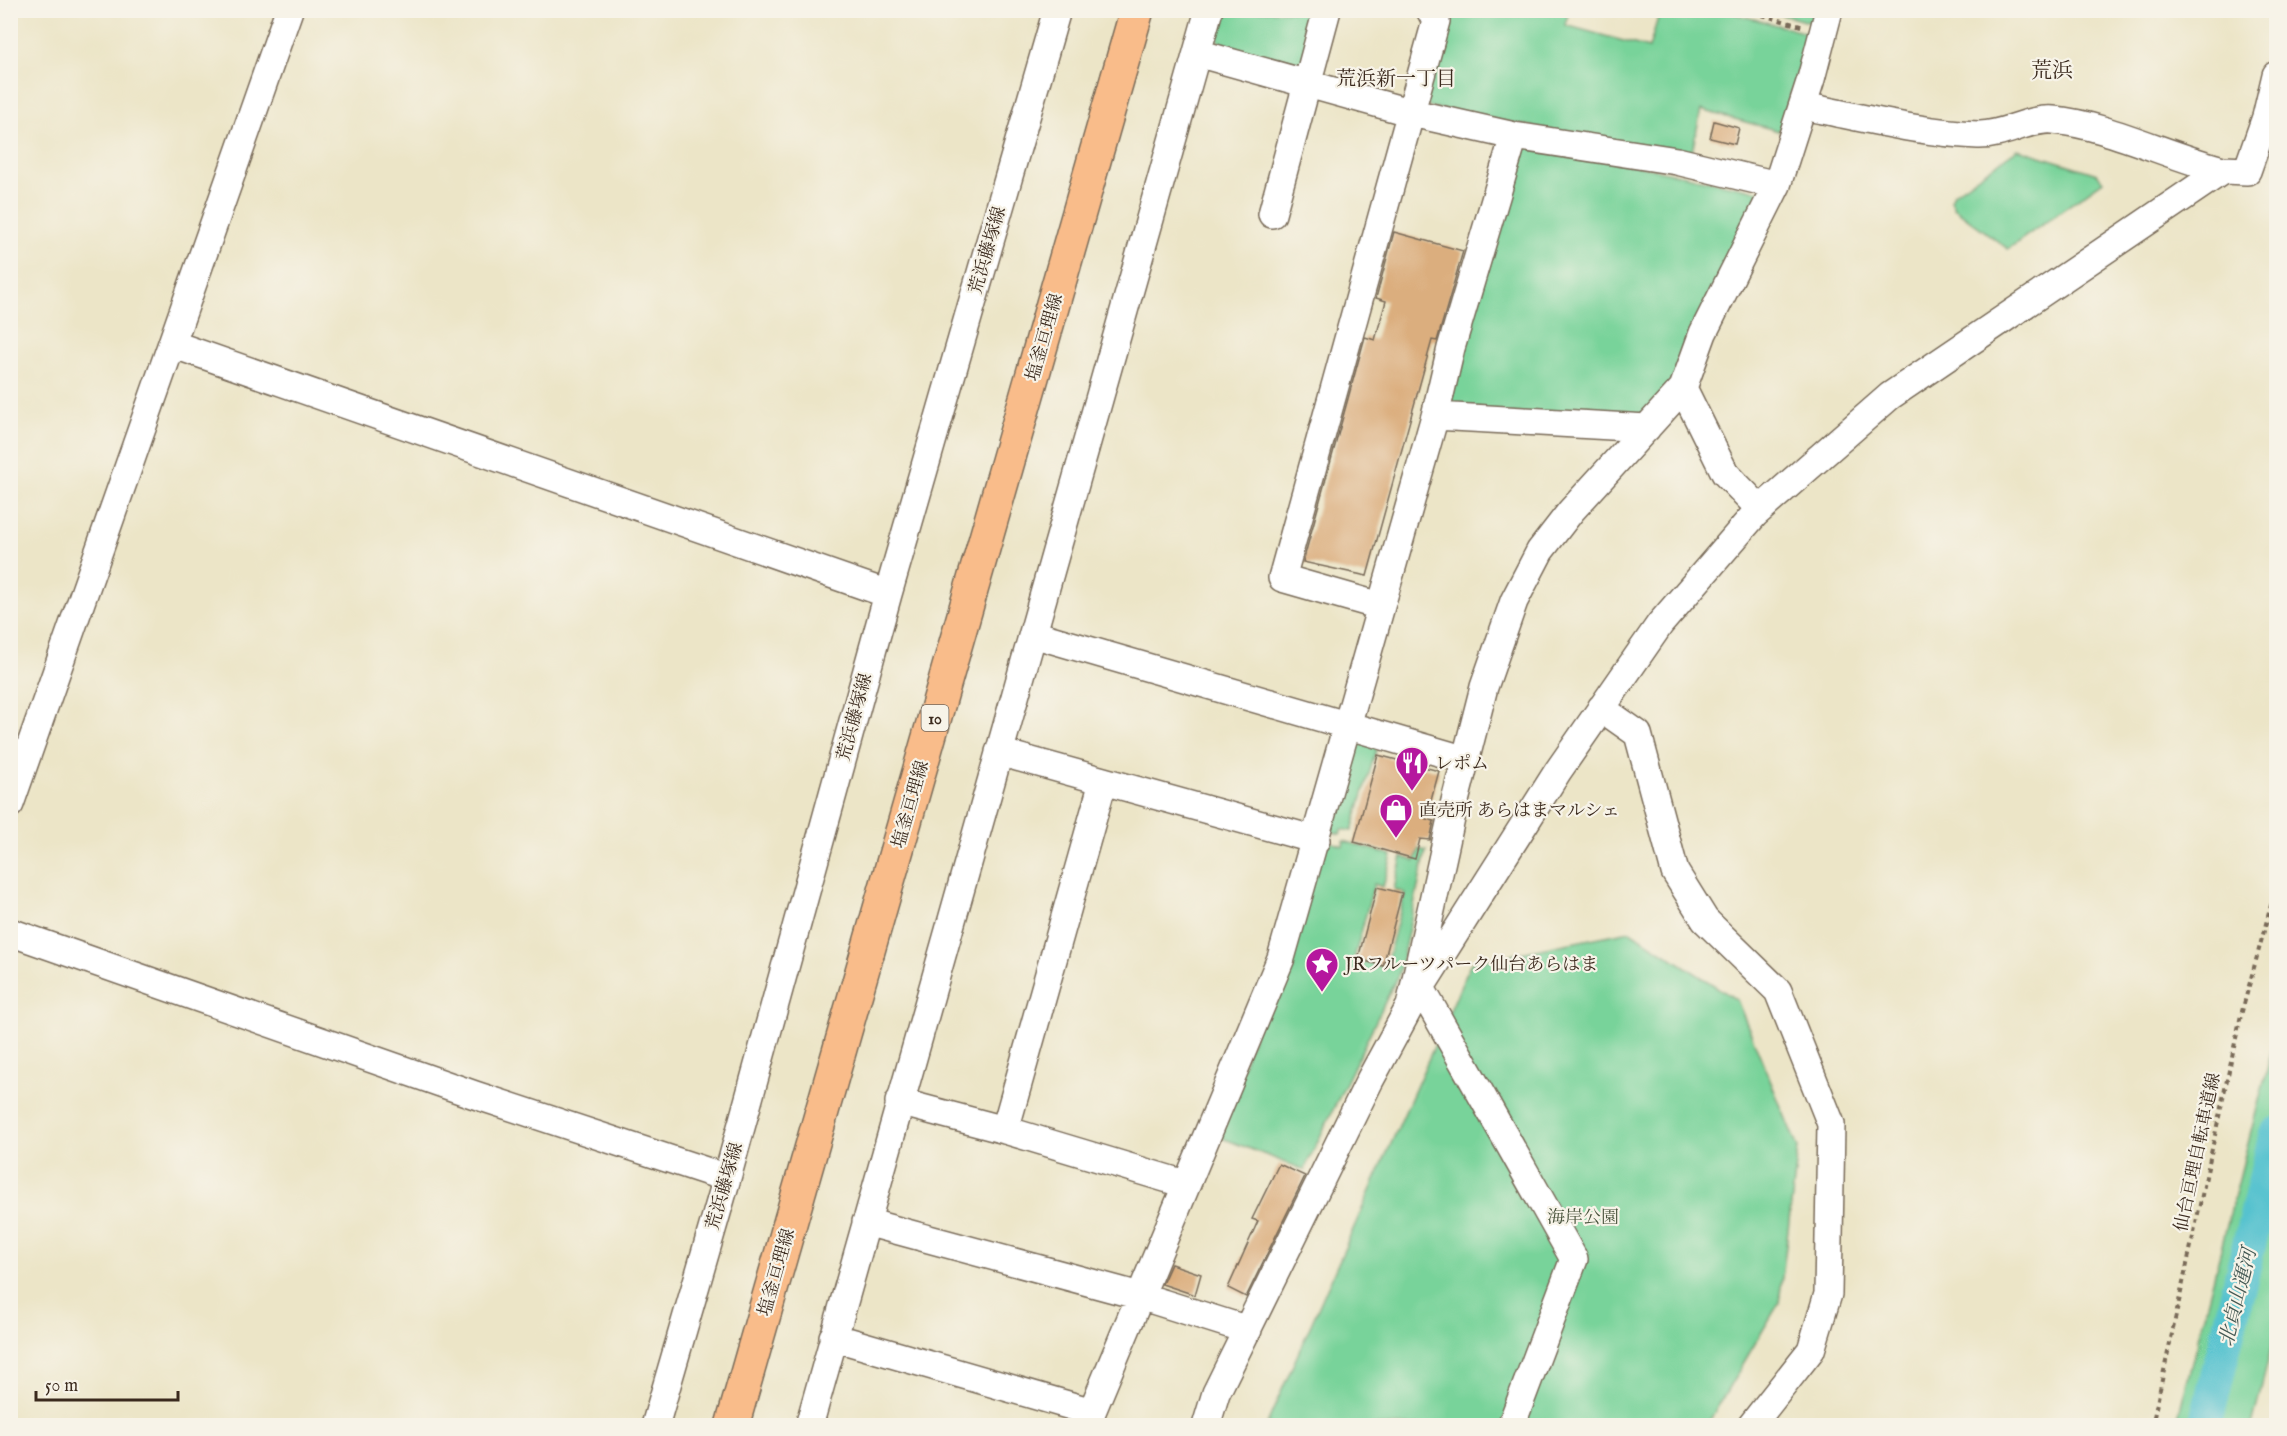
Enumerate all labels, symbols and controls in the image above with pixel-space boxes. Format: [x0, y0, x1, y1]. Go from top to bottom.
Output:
district label: 荒浜 [2031, 58, 2073, 85]
district label: 荒浜新一丁目 [1336, 67, 1456, 92]
street label: 荒浜藤塚線 [965, 204, 1012, 297]
street label: 塩釜亘理線 [1022, 291, 1069, 384]
street label: 荒浜藤塚線 [833, 671, 878, 764]
road number: 10 [922, 705, 948, 731]
restaurant icon: レポム [1394, 745, 1430, 792]
place label: レポム [1435, 753, 1489, 776]
street label: 塩釜亘理線 [888, 758, 935, 851]
shop icon: 直売所 あらはまマルシェ [1378, 792, 1414, 839]
place label: 直売所 あらはまマルシェ [1419, 800, 1620, 823]
place icon: JRフルーツパーク仙台あらはま [1304, 946, 1340, 993]
place label: JRフルーツパーク仙台あらはま [1343, 954, 1598, 977]
street label: 仙台亘理自転車道線 [2170, 1071, 2227, 1234]
street label: 荒浜藤塚線 [702, 1140, 749, 1233]
park label: 海岸公園 [1547, 1207, 1619, 1230]
street label: 塩釜亘理線 [754, 1226, 801, 1319]
water label: 北貞山運河 [2214, 1243, 2263, 1349]
scale bar [36, 1364, 178, 1402]
text: 50 m [45, 1375, 78, 1398]

